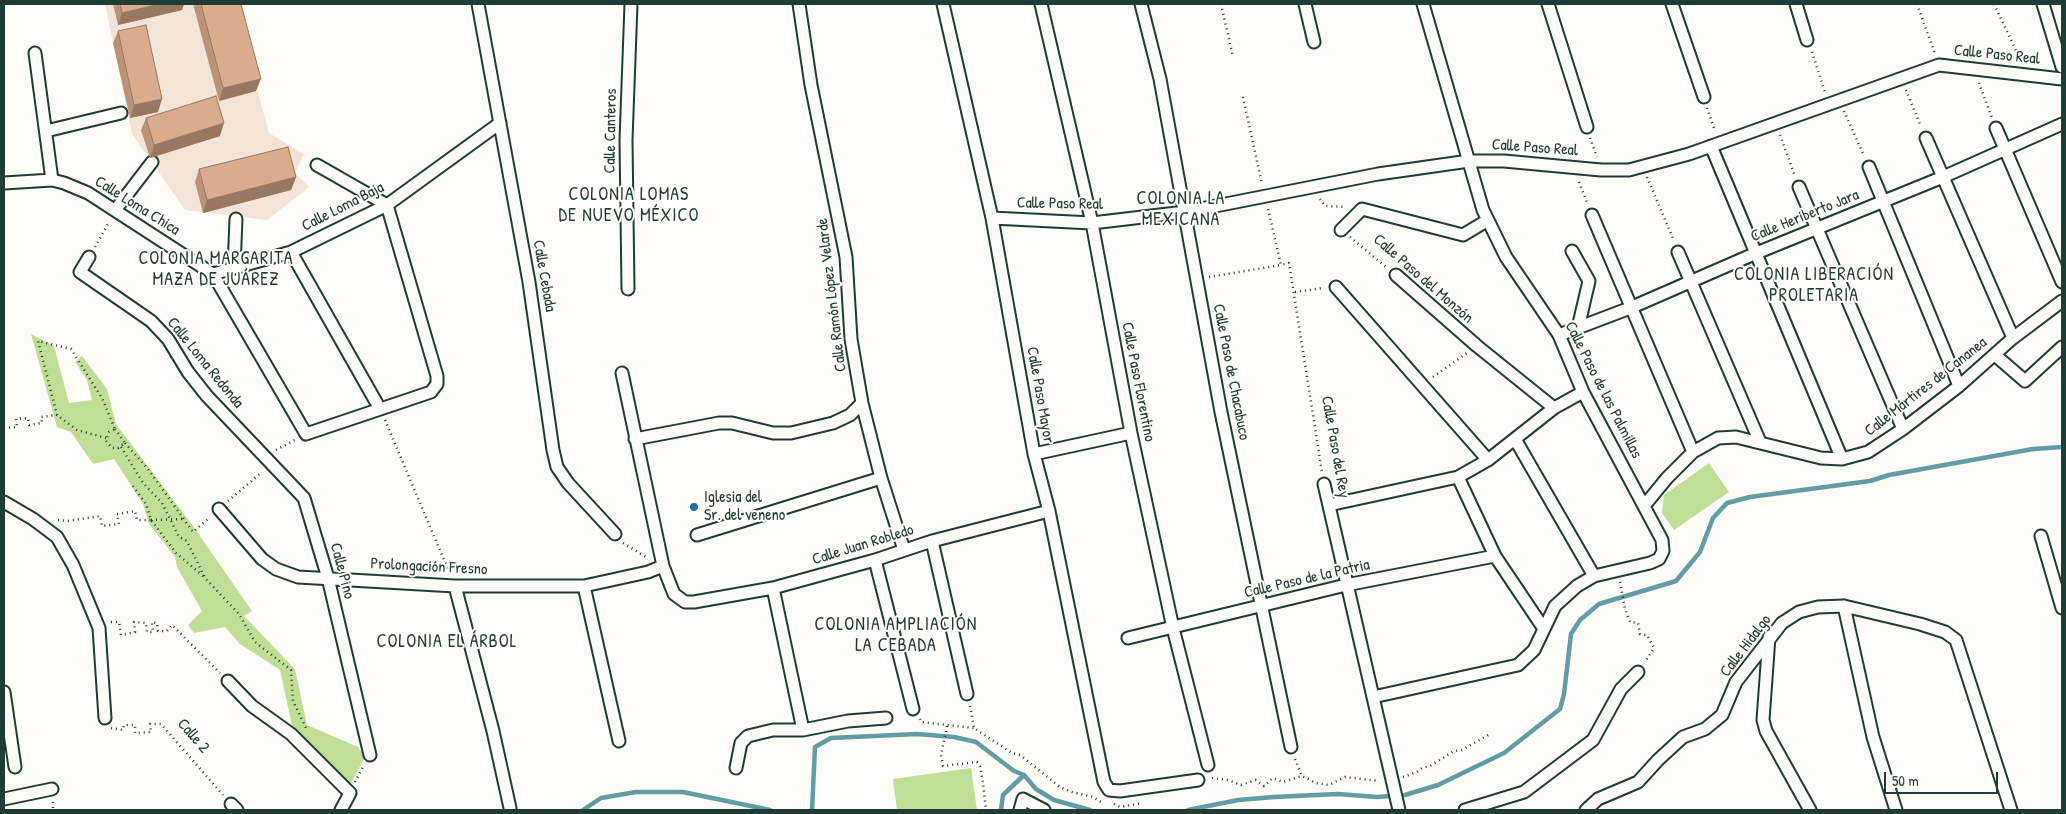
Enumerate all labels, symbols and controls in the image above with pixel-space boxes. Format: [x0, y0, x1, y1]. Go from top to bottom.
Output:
street label: Calle Paso Real [1953, 41, 2041, 69]
street label: Calle Canteros [601, 88, 621, 174]
street label: Calle Paso Real [1491, 135, 1579, 161]
street label: Calle Loma Chica [91, 172, 183, 240]
street label: Calle Loma Baja [299, 178, 387, 236]
district label: COLONIA LOMAS DE NUEVO MÉXICO [557, 184, 701, 226]
street label: Calle Heriberto Jara [1748, 186, 1862, 246]
district label: COLONIA LA MEXICANA [1135, 188, 1227, 230]
street label: Calle Paso Real [1017, 194, 1103, 214]
street label: Calle Ramón López Velarde [813, 217, 851, 373]
street label: Calle Paso del Monzón [1369, 230, 1477, 328]
street label: Calle Cebada [528, 239, 560, 313]
district label: COLONIA MARGARITA MAZA DE JUÁREZ [136, 248, 296, 290]
district label: COLONIA LIBERACIÓN PROLETARIA [1732, 264, 1896, 306]
street label: Calle Paso de Chacabuco [1208, 302, 1254, 442]
street label: Calle Loma Redonda [163, 314, 247, 412]
street label: Calle Paso de las Palmillas [1560, 318, 1646, 462]
street label: Calle Paso Florentino [1117, 321, 1159, 443]
street label: Calle Mártires de Cananea [1861, 333, 1991, 441]
street label: Calle Paso Mayor [1022, 345, 1058, 445]
street label: Calle Paso del Rey [1317, 395, 1353, 499]
place label: Iglesia del Sr. del veneno [704, 488, 785, 526]
marker: Iglesia del Sr. del veneno [688, 501, 700, 513]
street label: Calle Juan Robledo [810, 520, 916, 570]
street label: Calle Pino [325, 541, 359, 601]
street label: Prolongación Fresno [370, 554, 488, 580]
street label: Calle Paso de la Patria [1242, 555, 1372, 603]
street label: Calle Hidalgo [1716, 611, 1776, 681]
district label: COLONIA AMPLIACIÓN LA CEBADA [812, 614, 980, 656]
district label: COLONIA EL ÁRBOL [375, 631, 519, 653]
street label: Calle 2 [173, 715, 213, 757]
scale bar [1886, 762, 2000, 794]
text: 50 m [1892, 770, 1919, 791]

